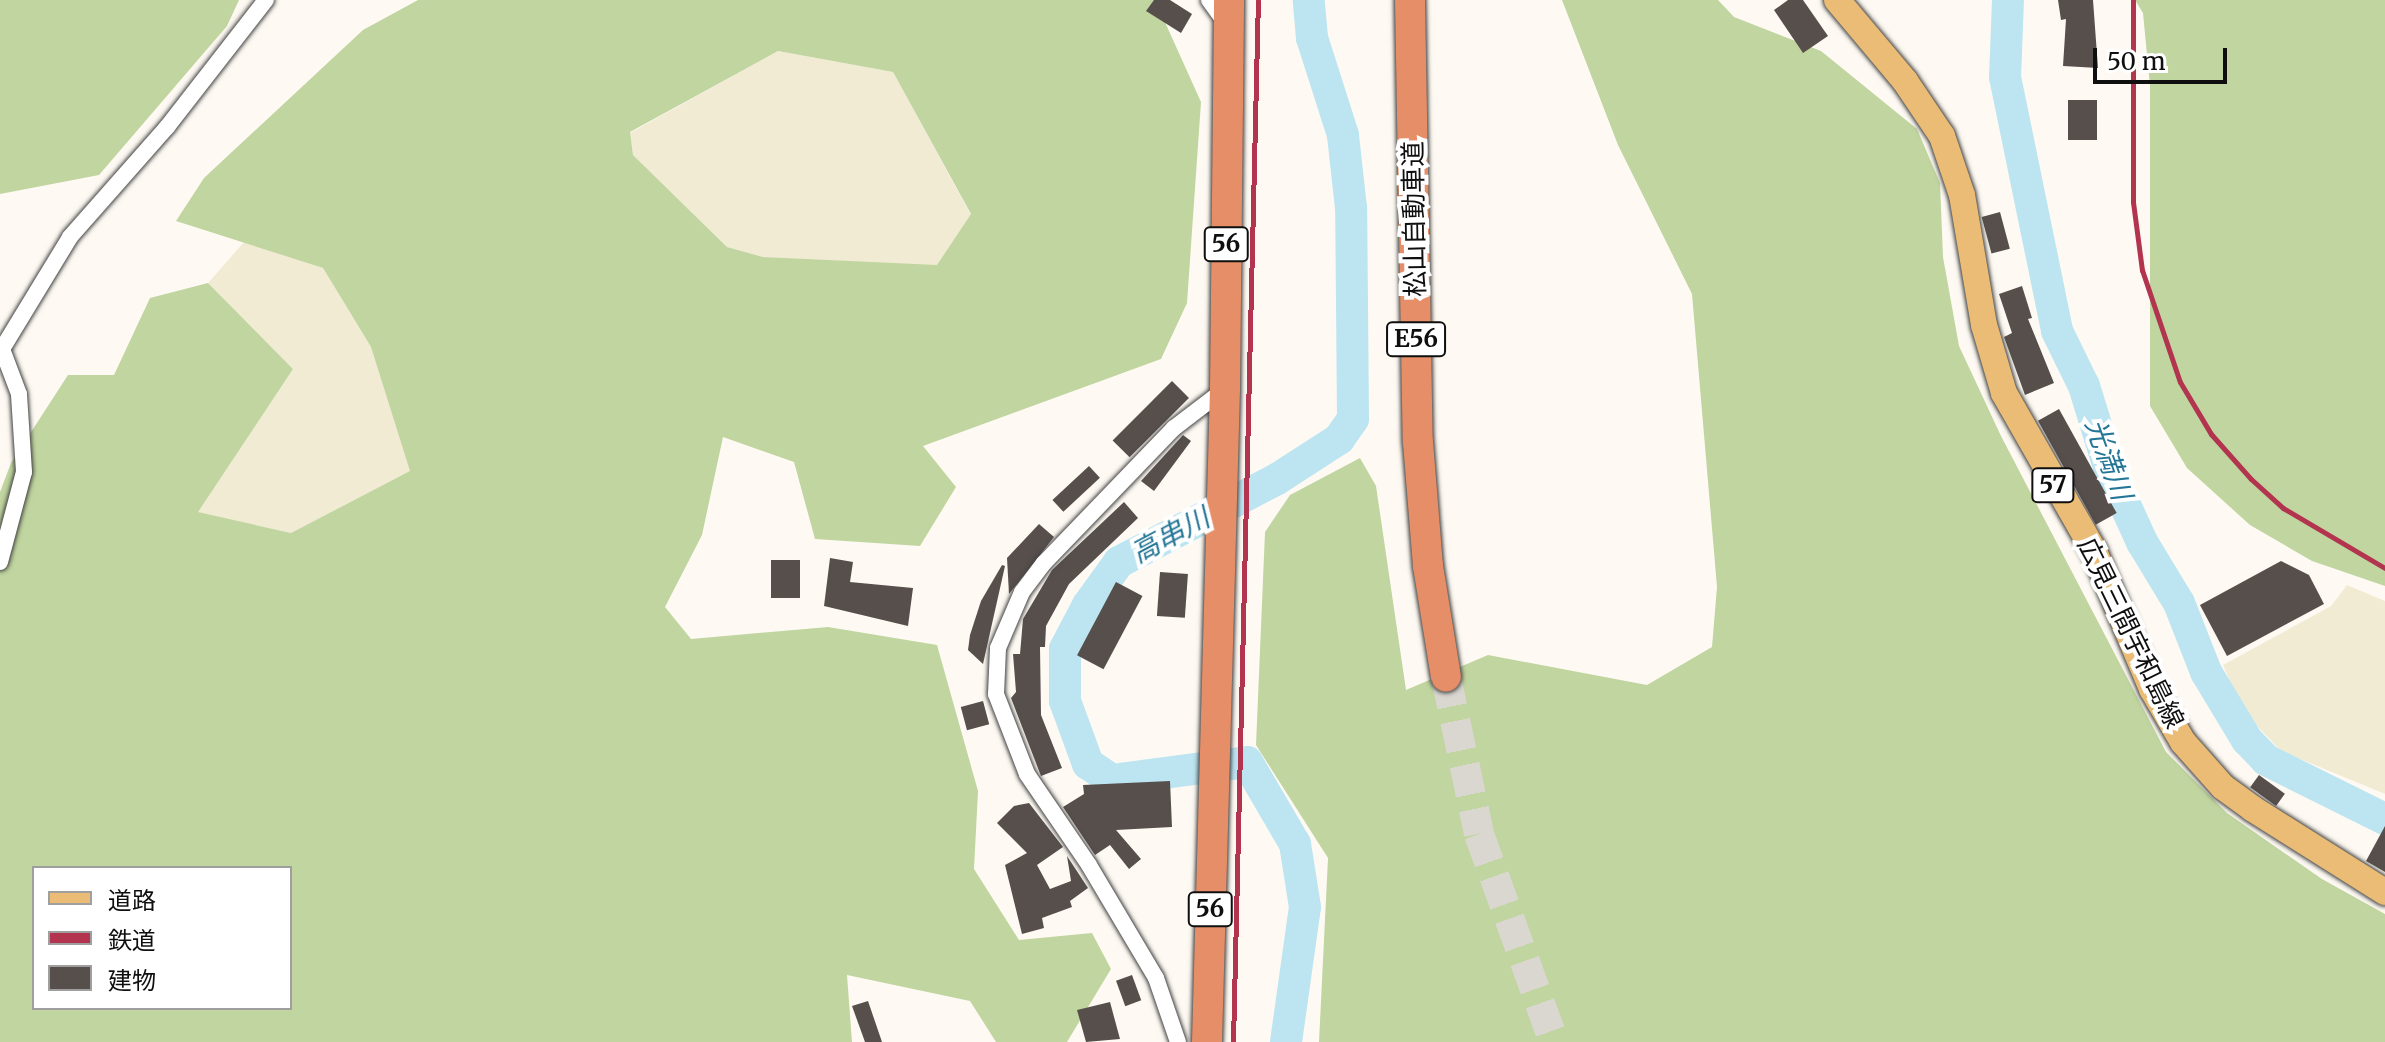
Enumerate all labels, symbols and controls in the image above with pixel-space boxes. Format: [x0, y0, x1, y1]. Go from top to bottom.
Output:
scale bar [2097, 32, 2231, 82]
text: 50 m [2107, 46, 2166, 77]
street label: 松山自動車道 [1397, 141, 1431, 297]
road number: 56 [1202, 224, 1250, 264]
road number: E56 [1386, 319, 1446, 359]
water label: 光満川 [2079, 414, 2139, 504]
road number: 57 [2031, 465, 2075, 505]
water label: 高串川 [1125, 500, 1215, 570]
street label: 広見三間宇和島線 [2071, 533, 2191, 733]
legend [32, 866, 292, 1010]
text: 道路 [108, 885, 156, 916]
road number: 56 [1186, 889, 1234, 929]
text: 鉄道 [108, 925, 156, 956]
text: 建物 [108, 965, 156, 996]

